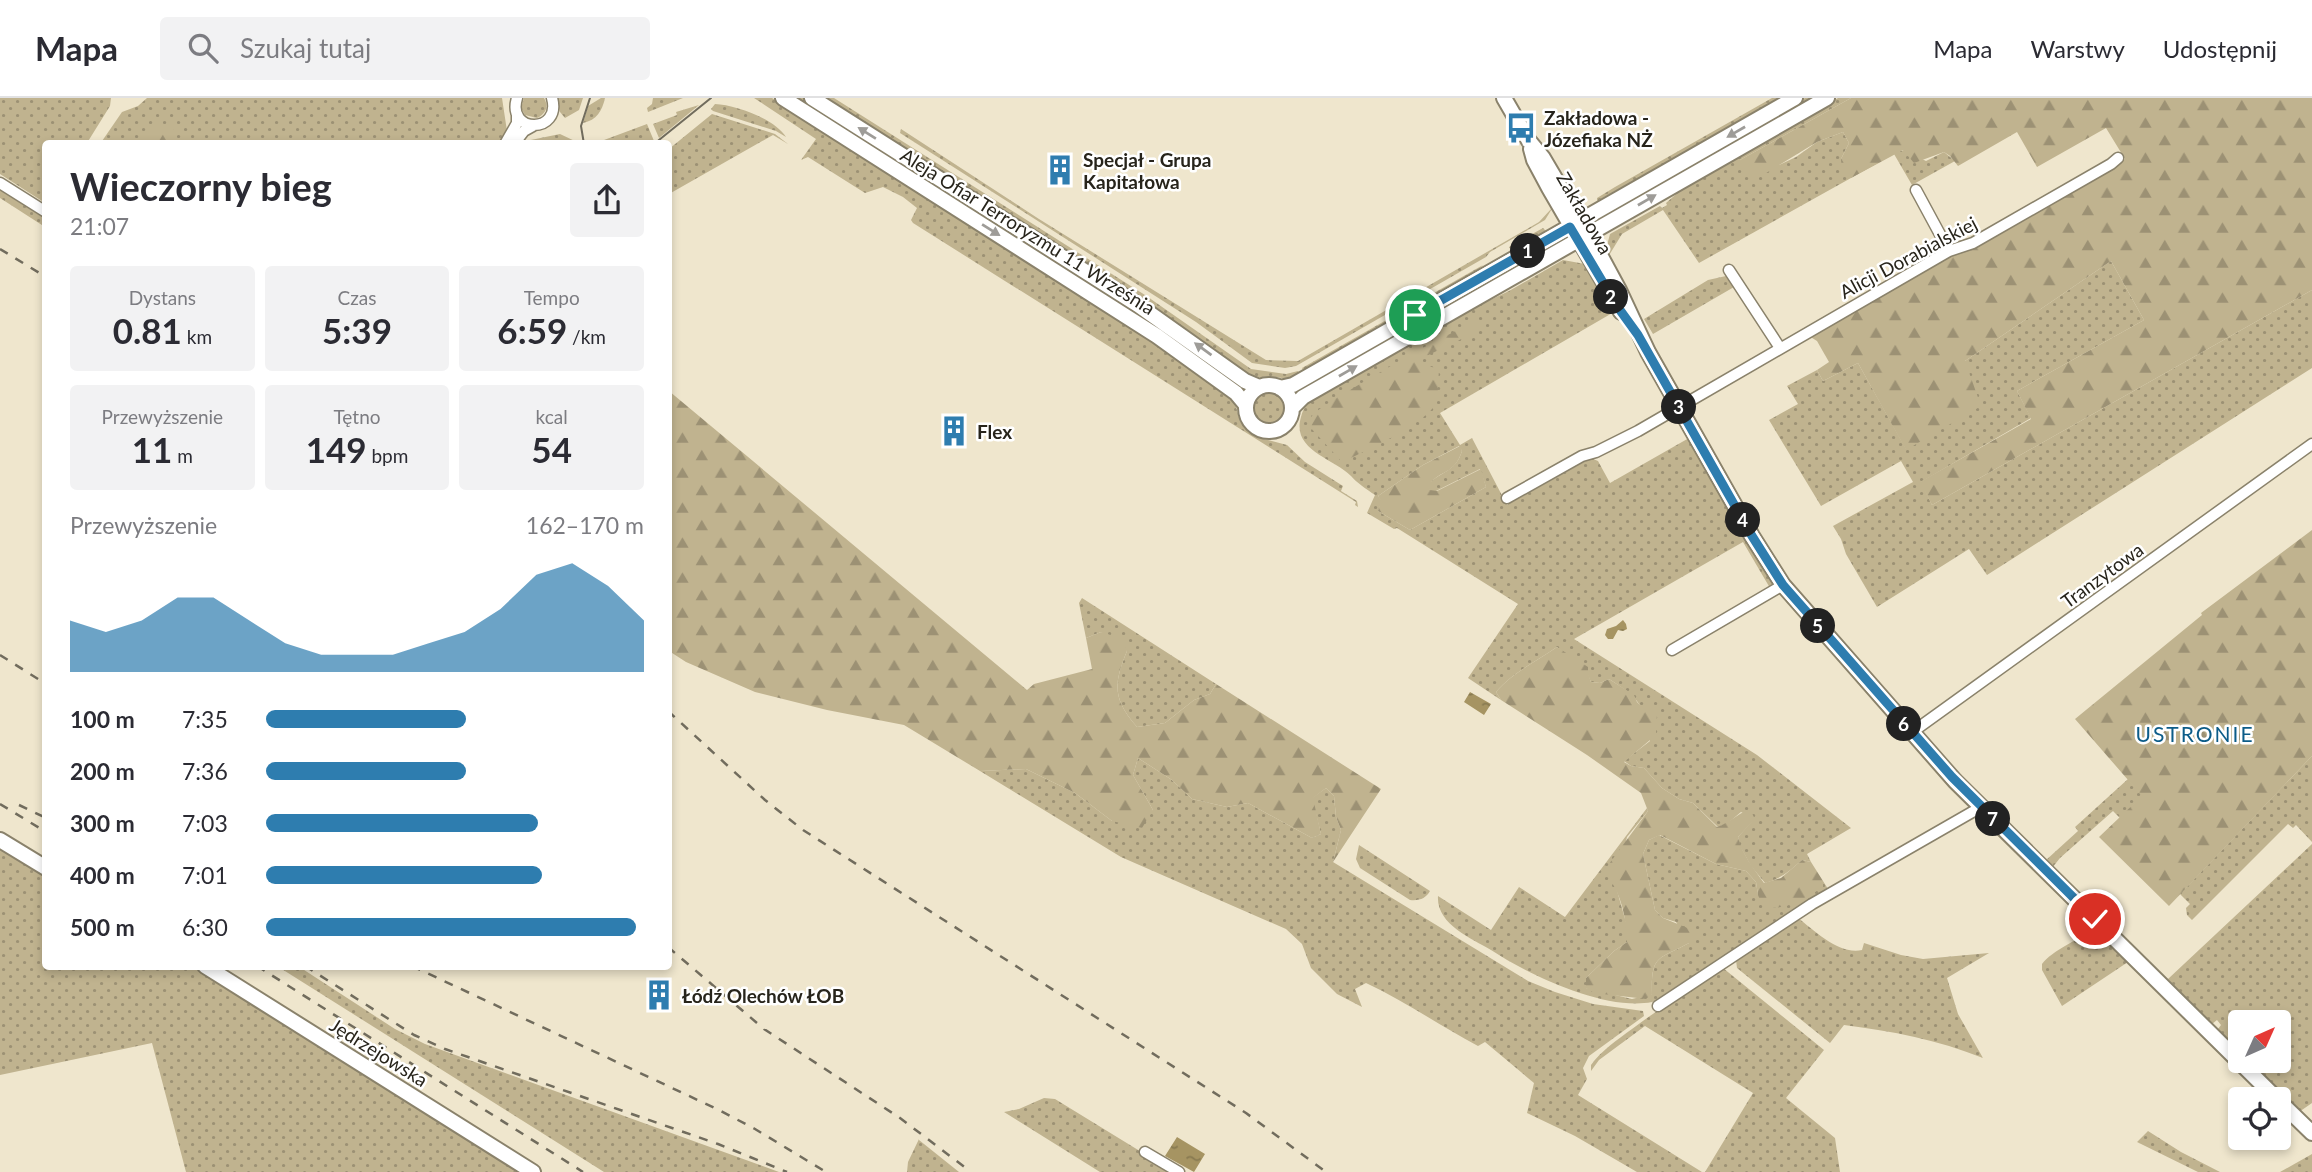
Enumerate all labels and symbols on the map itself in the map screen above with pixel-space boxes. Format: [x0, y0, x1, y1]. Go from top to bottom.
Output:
place label: Zakładowa - Józefiaka NŻ [1544, 106, 1653, 151]
bus stop icon: Zakładowa - Józefiaka NŻ [1504, 111, 1538, 145]
one-way arrow [1726, 126, 1746, 138]
one-way arrow [857, 127, 877, 140]
street label: Aleja Ofiar Terroryzmu 11 Września [897, 143, 1159, 319]
place label: Specjał - Grupa Kapitałowa [1083, 148, 1212, 193]
building icon: Specjał - Grupa Kapitałowa [1043, 153, 1077, 187]
street label: Zakładowa [1552, 168, 1618, 258]
one-way arrow [1638, 194, 1657, 207]
street label: Alicji Dorabialskiej [1835, 211, 1981, 303]
one-way arrow [982, 224, 1001, 237]
pin: 1 [1510, 234, 1546, 268]
pin: 2 [1594, 280, 1628, 314]
pin [1385, 285, 1445, 345]
one-way arrow [1194, 342, 1212, 356]
one-way arrow [1339, 365, 1358, 378]
pin: 3 [1662, 390, 1696, 424]
building icon: Flex [937, 414, 971, 448]
place label: Flex [977, 420, 1012, 443]
pin: 4 [1726, 502, 1760, 538]
street label: Tranzytowa [2056, 537, 2148, 613]
pin: 5 [1800, 608, 1836, 644]
pin: 6 [1886, 706, 1922, 742]
district label: USTRONIE [2135, 721, 2255, 746]
pin: 7 [1976, 802, 2010, 836]
pin [2065, 889, 2125, 949]
building icon: Łódź Olechów ŁOB [642, 978, 676, 1012]
place label: Łódź Olechów ŁOB [682, 984, 844, 1007]
north arrow [2228, 1010, 2291, 1073]
street label: Jędrzejowska [326, 1013, 432, 1091]

